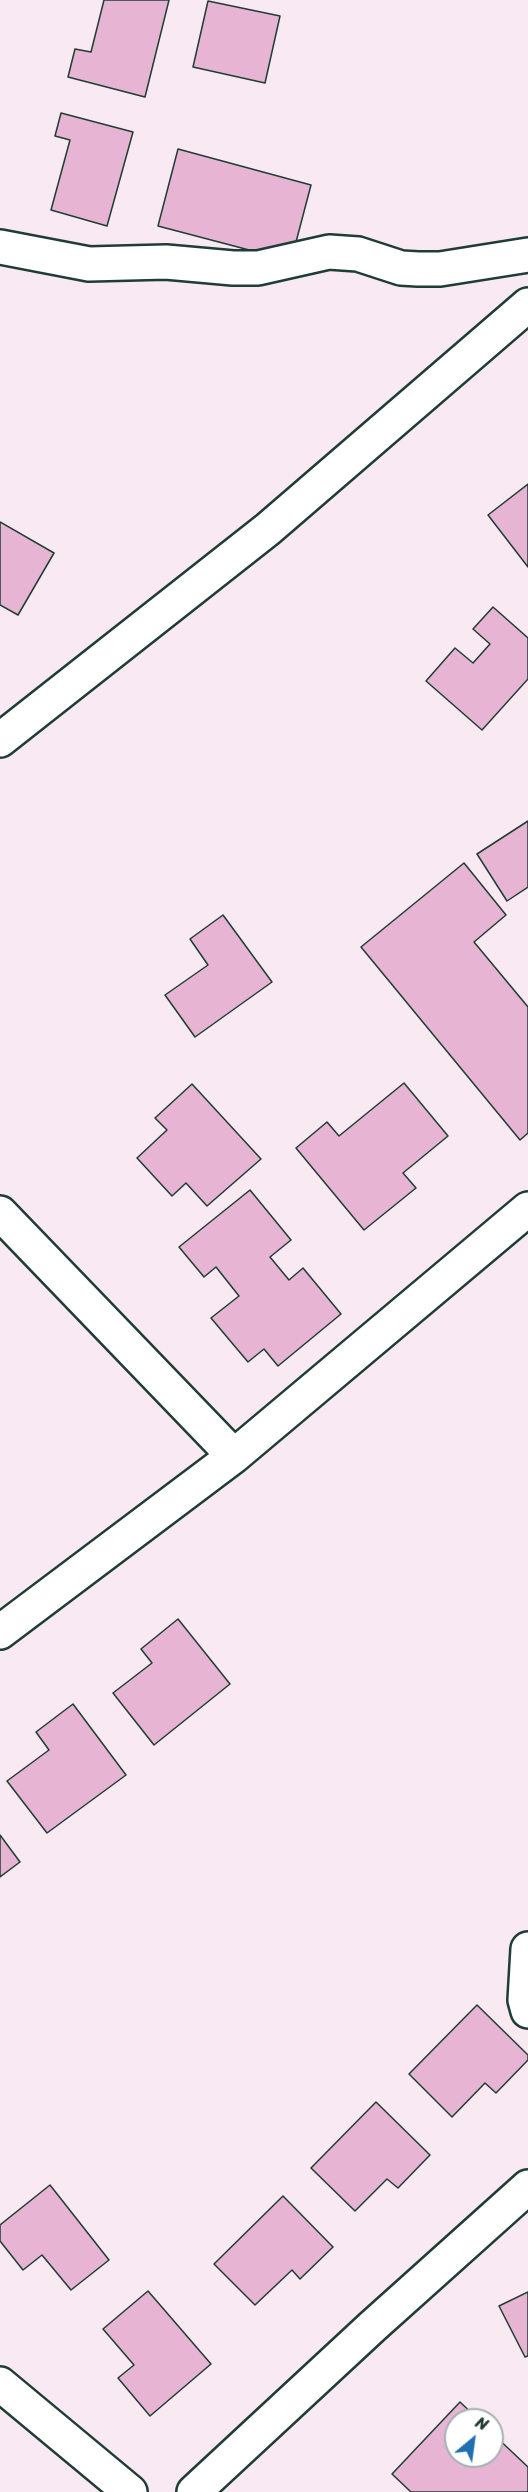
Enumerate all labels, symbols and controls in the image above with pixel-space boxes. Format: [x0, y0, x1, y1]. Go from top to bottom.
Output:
north arrow [444, 2408, 504, 2468]
text: N [470, 2408, 494, 2439]

